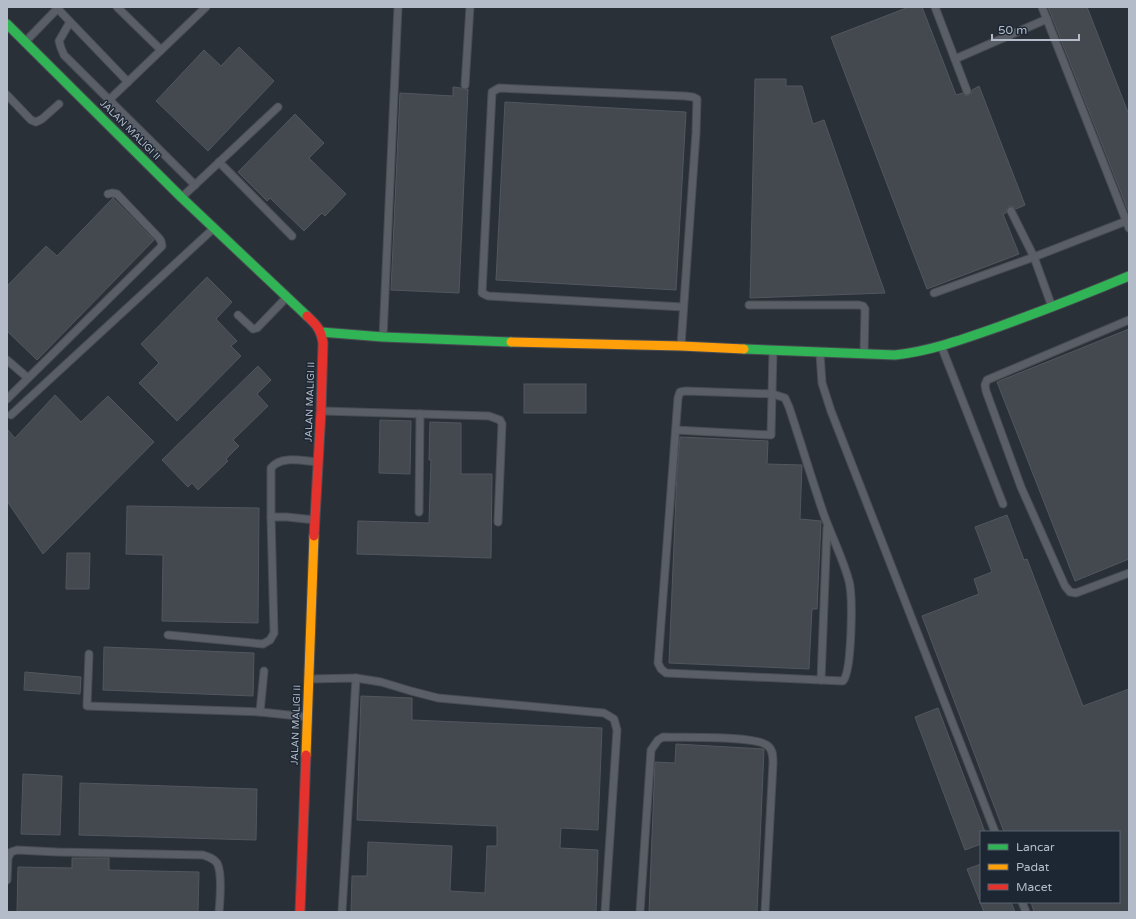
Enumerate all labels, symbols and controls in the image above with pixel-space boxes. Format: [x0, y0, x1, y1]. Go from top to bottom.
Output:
scale bar [992, 16, 1079, 42]
text: 50 m [998, 23, 1027, 37]
street label: JALAN MALIGI II [97, 97, 163, 163]
street label: JALAN MALIGI II [303, 362, 317, 442]
street label: JALAN MALIGI II [289, 685, 303, 765]
legend [980, 831, 1120, 903]
text: Lancar [1016, 840, 1055, 854]
text: Padat [1016, 860, 1050, 874]
text: Macet [1016, 880, 1052, 894]

